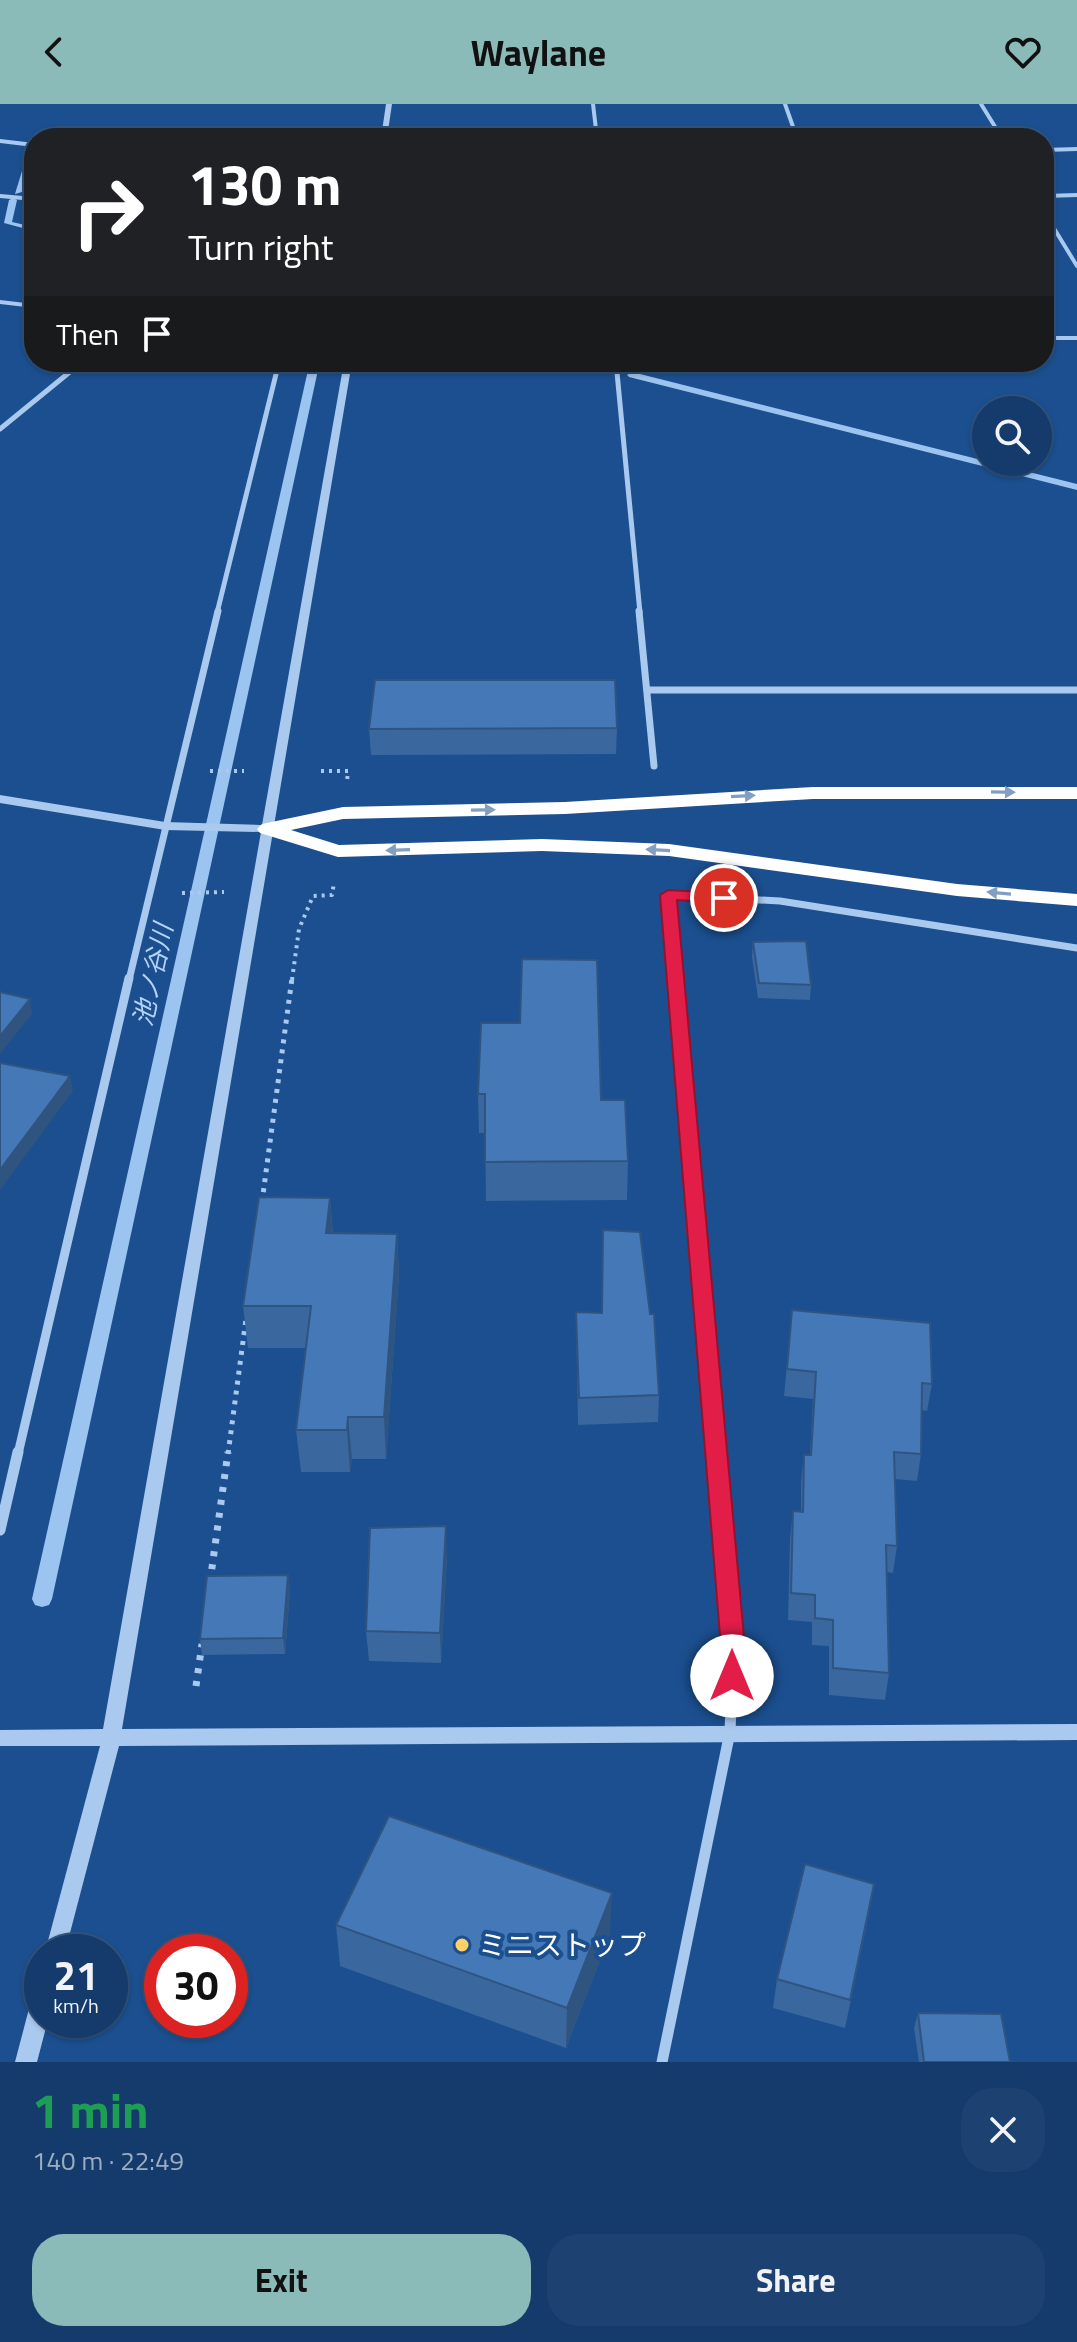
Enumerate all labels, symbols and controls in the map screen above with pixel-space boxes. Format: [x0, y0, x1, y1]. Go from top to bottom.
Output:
text: Waylane [471, 25, 606, 80]
icon: back [32, 30, 76, 74]
icon: heart [1001, 30, 1045, 74]
text: 130 m [188, 142, 341, 227]
icon: right [56, 160, 160, 264]
text: Turn right [188, 219, 333, 274]
text: Then [56, 311, 119, 357]
icon: arrive [135, 312, 179, 356]
map controls [972, 396, 1052, 476]
button: search [972, 396, 1052, 476]
one-way arrow [991, 786, 1016, 798]
one-way arrow [731, 790, 756, 803]
one-way arrow [471, 803, 496, 816]
one-way arrow [385, 843, 410, 856]
one-way arrow [645, 843, 670, 856]
pin [690, 864, 758, 932]
icon: arrive [702, 876, 746, 920]
one-way arrow [986, 887, 1011, 900]
water label: 池ノ谷川 [123, 917, 183, 1030]
position arrow [690, 1634, 774, 1718]
place label: ミニストップ [478, 1923, 646, 1966]
speed limit sign: 30 [144, 1934, 248, 2038]
marker: ミニストップ [453, 1936, 471, 1954]
text: 21 [54, 1945, 98, 2006]
text: km/h [53, 1990, 99, 2021]
text: 1 min [32, 2074, 149, 2147]
button: close [961, 2088, 1045, 2172]
text: 140 m · 22:49 [32, 2141, 184, 2180]
button: Exit [32, 2234, 531, 2326]
button: Share [547, 2234, 1045, 2326]

